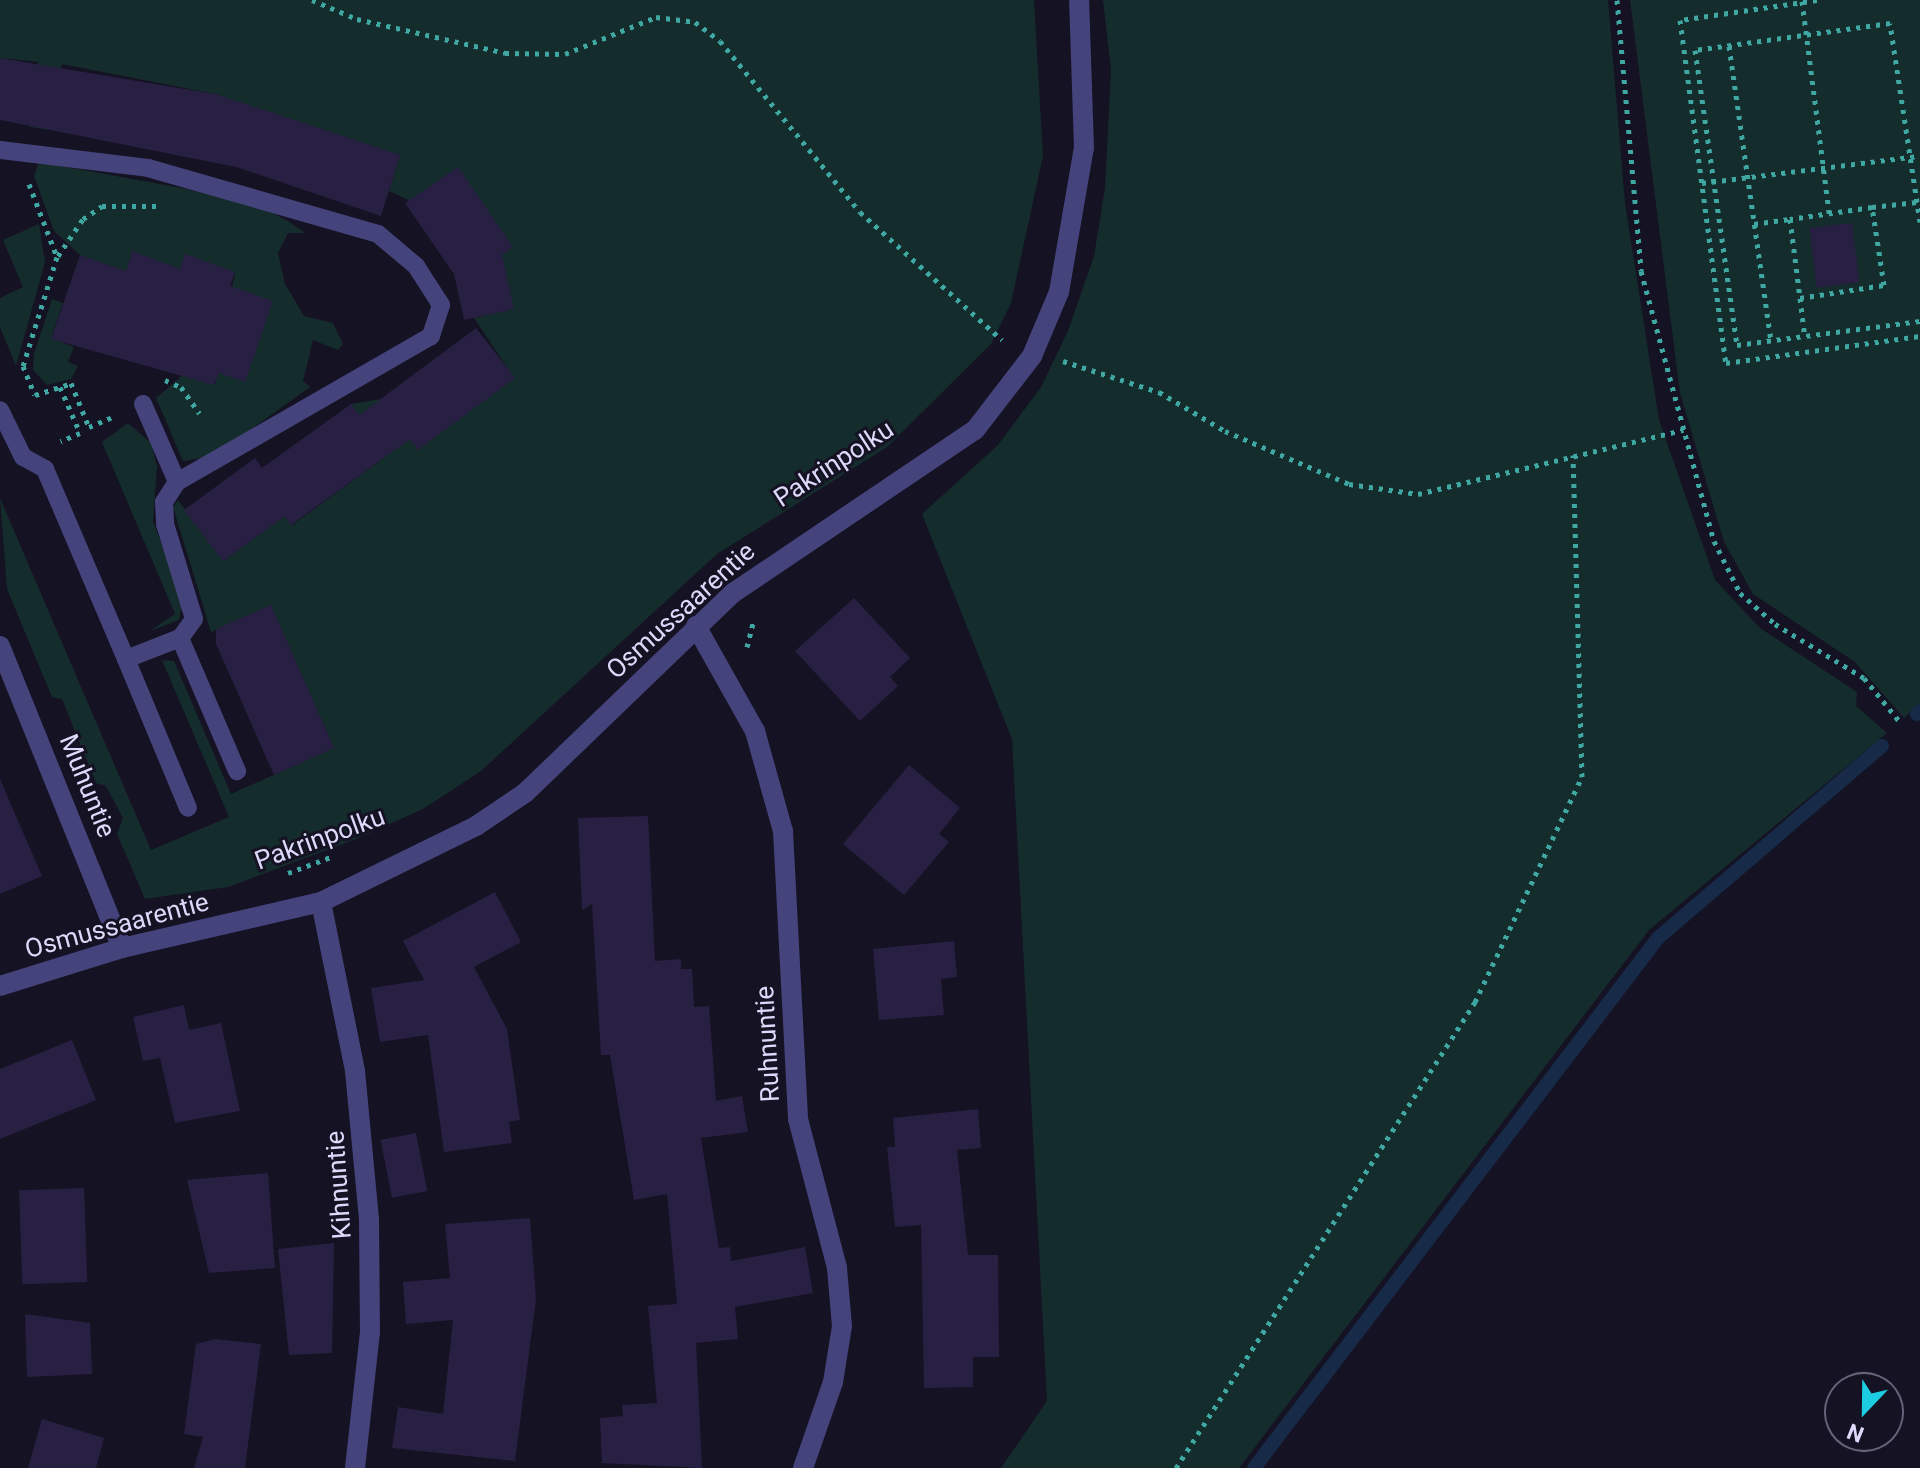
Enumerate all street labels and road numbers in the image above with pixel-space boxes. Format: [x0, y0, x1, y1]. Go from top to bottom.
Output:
street label: Pakrinpolku [768, 414, 900, 514]
street label: Osmussaarentie [600, 536, 762, 686]
street label: Muhuntie [52, 730, 122, 842]
street label: Pakrinpolku [251, 801, 389, 877]
street label: Osmussaarentie [22, 886, 212, 966]
street label: Ruhnuntie [749, 985, 787, 1103]
street label: Kihnuntie [320, 1130, 358, 1240]

